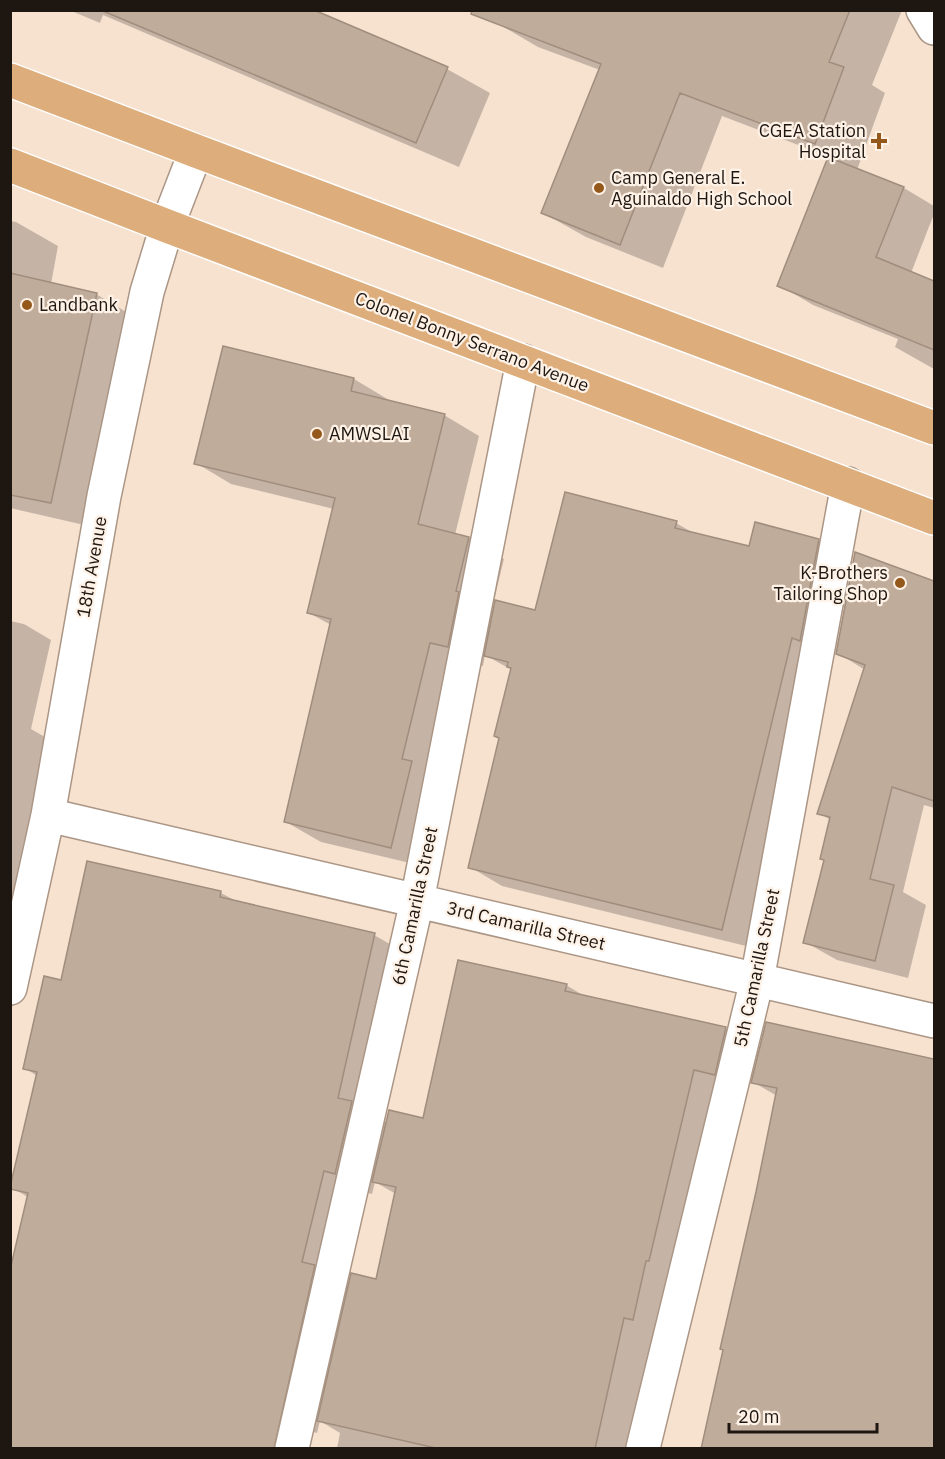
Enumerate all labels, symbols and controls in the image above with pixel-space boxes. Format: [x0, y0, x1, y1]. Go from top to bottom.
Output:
place label: CGEA Station Hospital [759, 119, 866, 163]
marker: CGEA Station Hospital [870, 132, 888, 150]
place label: Camp General E. Aguinaldo High School [611, 166, 792, 210]
marker: Camp General E. Aguinaldo High School [592, 181, 606, 195]
street label: Colonel Bonny Serrano Avenue [352, 286, 592, 397]
place label: Landbank [39, 293, 119, 316]
marker: Landbank [20, 298, 34, 312]
place label: AMWSLAI [329, 422, 410, 445]
marker: AMWSLAI [310, 427, 324, 441]
street label: 18th Avenue [71, 514, 112, 619]
place label: K-Brothers Tailoring Shop [774, 561, 888, 605]
marker: K-Brothers Tailoring Shop [893, 576, 907, 590]
street label: 6th Camarilla Street [386, 824, 443, 987]
street label: 5th Camarilla Street [728, 886, 785, 1049]
street label: 3rd Camarilla Street [445, 896, 608, 955]
scale bar [729, 1396, 878, 1434]
text: 20 m [738, 1405, 780, 1428]

